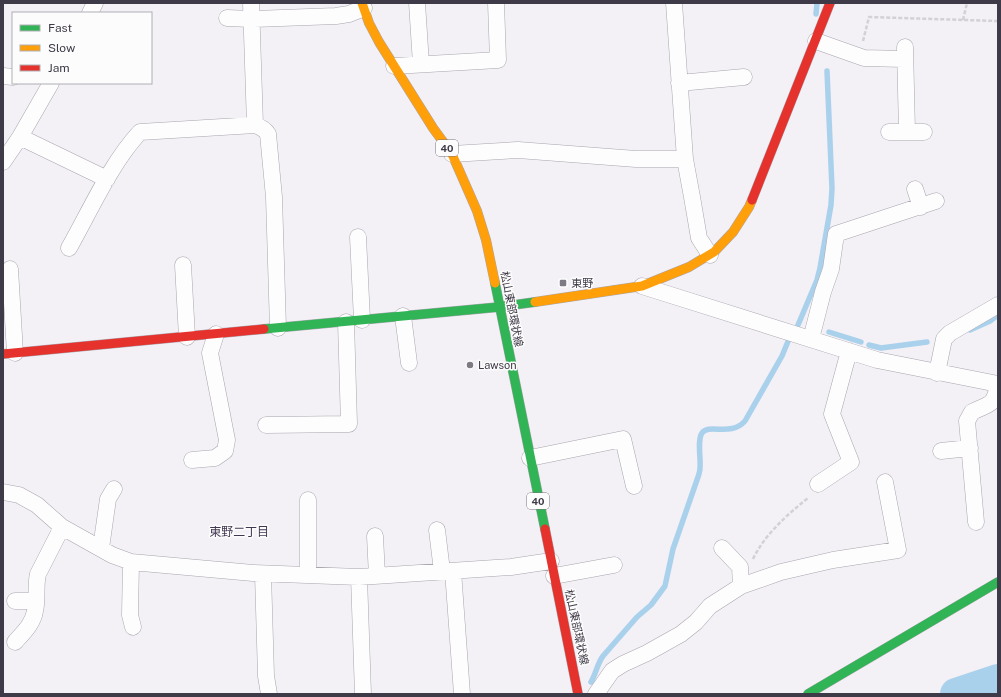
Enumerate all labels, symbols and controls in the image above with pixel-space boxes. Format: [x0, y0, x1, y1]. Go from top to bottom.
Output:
legend [12, 12, 152, 84]
text: Fast [48, 21, 73, 35]
text: Slow [48, 41, 76, 55]
text: Jam [48, 61, 70, 75]
road number: 40 [436, 140, 458, 156]
street label: 松山東部環状線 [499, 270, 525, 348]
place label: 東野 [571, 277, 593, 289]
marker: 東野 [558, 278, 568, 288]
place label: Lawson [478, 359, 517, 371]
marker: Lawson [465, 360, 475, 370]
road number: 40 [527, 493, 549, 509]
district label: 東野二丁目 [209, 525, 269, 539]
street label: 松山東部環状線 [563, 588, 591, 666]

